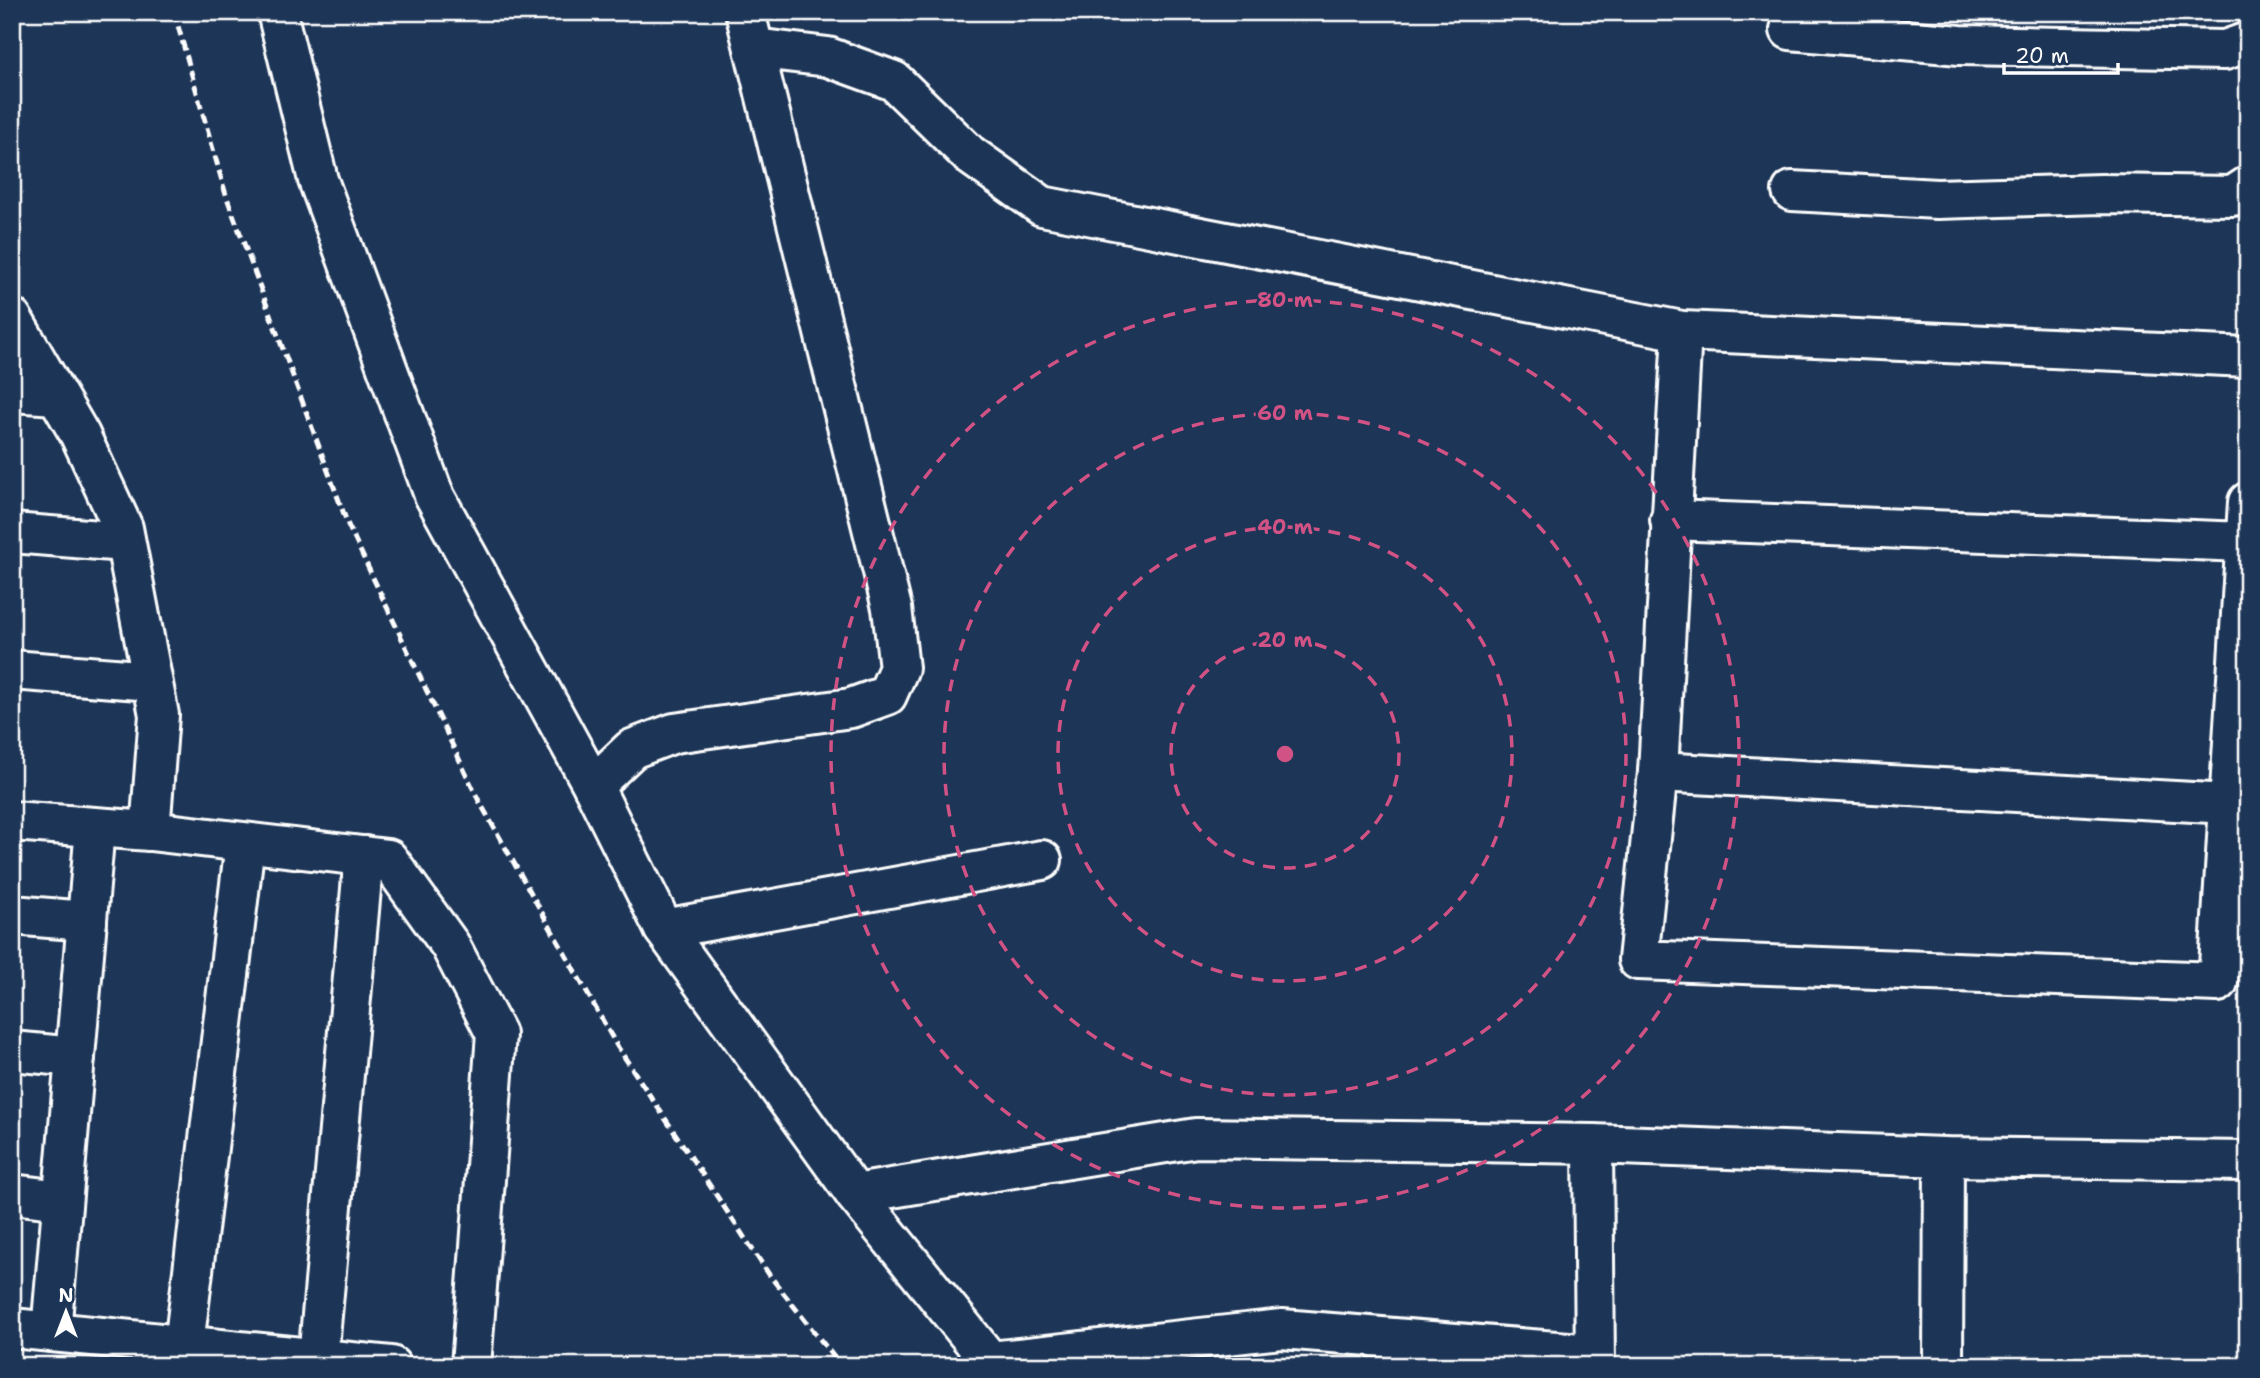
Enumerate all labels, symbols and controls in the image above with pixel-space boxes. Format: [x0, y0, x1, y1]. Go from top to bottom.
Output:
scale bar [2004, 32, 2118, 76]
text: 20 m [2015, 42, 2069, 70]
text: 80 m [1257, 286, 1313, 314]
text: 60 m [1257, 399, 1313, 427]
text: 40 m [1257, 513, 1313, 541]
text: 20 m [1257, 626, 1313, 654]
centre of rings [1273, 742, 1297, 766]
north arrow [32, 1276, 102, 1346]
text: N [58, 1283, 74, 1308]

